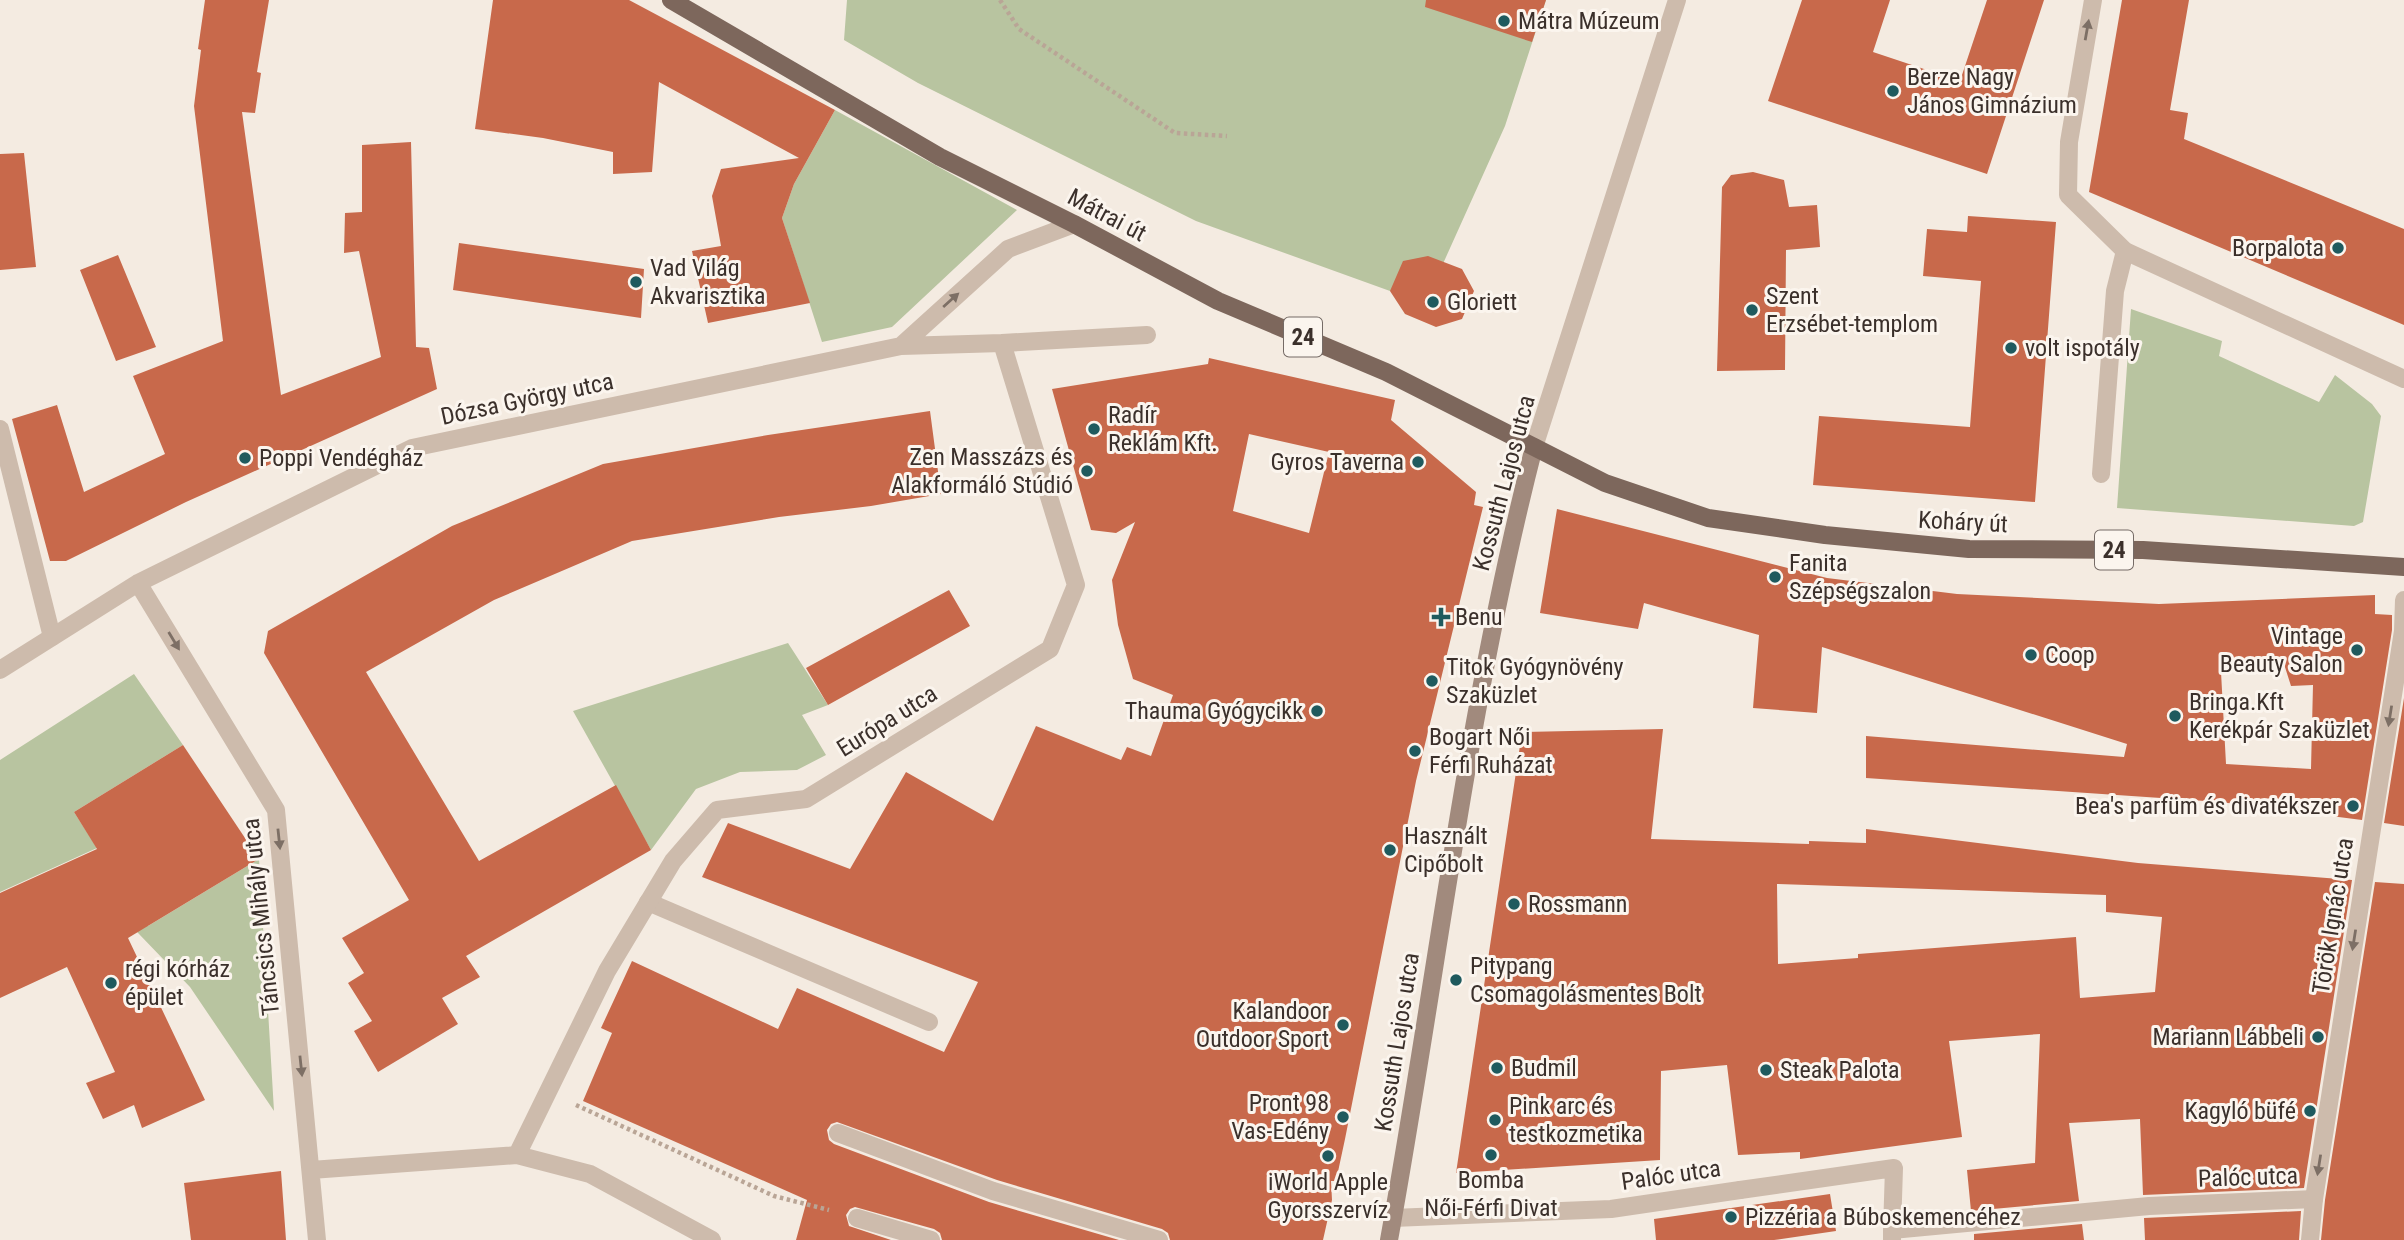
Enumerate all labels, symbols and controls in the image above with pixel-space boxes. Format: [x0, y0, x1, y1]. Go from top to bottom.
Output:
place label: Mátra Múzeum [1518, 7, 1660, 35]
marker: Mátra Múzeum [1496, 13, 1512, 29]
one-way arrow [2082, 19, 2093, 41]
place label: Berze Nagy János Gimnázium [1907, 63, 2077, 119]
marker: Berze Nagy János Gimnázium [1885, 83, 1901, 99]
street label: Mátrai út [1063, 183, 1151, 247]
place label: Borpalota [2232, 234, 2324, 262]
marker: Borpalota [2330, 240, 2346, 256]
place label: Vad Világ Akvarisztika [650, 254, 765, 310]
marker: Vad Világ Akvarisztika [628, 274, 644, 290]
place label: Szent Erzsébet-templom [1766, 282, 1938, 338]
place label: Gloriett [1447, 288, 1517, 316]
one-way arrow [943, 293, 960, 308]
marker: Gloriett [1425, 294, 1441, 310]
marker: Szent Erzsébet-templom [1744, 302, 1760, 318]
road number: 24 [1284, 318, 1322, 356]
place label: volt ispotály [2025, 334, 2140, 362]
marker: volt ispotály [2003, 340, 2019, 356]
street label: Dózsa György utca [438, 367, 616, 431]
street label: Kossuth Lajos utca [1467, 392, 1541, 574]
place label: Radír Reklám Kft. [1108, 401, 1218, 457]
marker: Radír Reklám Kft. [1086, 421, 1102, 437]
place label: Zen Masszázs és Alakformáló Stúdió [891, 443, 1073, 499]
place label: Poppi Vendégház [259, 444, 423, 472]
place label: Gyros Taverna [1270, 448, 1404, 476]
marker: Poppi Vendégház [237, 450, 253, 466]
marker: Gyros Taverna [1410, 454, 1426, 470]
marker: Zen Masszázs és Alakformáló Stúdió [1079, 463, 1095, 479]
street label: Koháry út [1918, 506, 2008, 538]
road number: 24 [2095, 530, 2133, 570]
place label: Fanita Szépségszalon [1789, 549, 1931, 605]
marker: Fanita Szépségszalon [1767, 569, 1783, 585]
place label: Benu [1455, 603, 1503, 631]
marker: Benu [1433, 609, 1449, 625]
place label: Vintage Beauty Salon [2220, 622, 2343, 678]
one-way arrow [167, 631, 180, 650]
place label: Coop [2045, 641, 2095, 669]
marker: Vintage Beauty Salon [2349, 642, 2365, 658]
marker: Coop [2023, 647, 2039, 663]
place label: Titok Gyógynövény Szaküzlet [1446, 653, 1624, 709]
marker: Titok Gyógynövény Szaküzlet [1424, 673, 1440, 689]
street label: Európa utca [832, 679, 942, 763]
place label: Bringa.Kft Kerékpár Szaküzlet [2189, 688, 2370, 744]
place label: Thauma Gyógycikk [1125, 697, 1303, 725]
marker: Thauma Gyógycikk [1309, 703, 1325, 719]
one-way arrow [2384, 705, 2395, 727]
marker: Bringa.Kft Kerékpár Szaküzlet [2167, 708, 2183, 724]
place label: Bogart Női Férfi Ruházat [1429, 723, 1553, 779]
marker: Bogart Női Férfi Ruházat [1407, 743, 1423, 759]
place label: Bea's parfüm és divatékszer [2075, 792, 2339, 820]
marker: Bea's parfüm és divatékszer [2345, 798, 2361, 814]
street label: Táncsics Mihály utca [237, 817, 285, 1017]
place label: Használt Cipőbolt [1404, 822, 1488, 878]
one-way arrow [274, 829, 285, 851]
street label: Török Ignác utca [2307, 836, 2359, 996]
marker: Használt Cipőbolt [1382, 842, 1398, 858]
place label: Rossmann [1528, 890, 1628, 918]
marker: Rossmann [1506, 896, 1522, 912]
one-way arrow [2348, 930, 2359, 952]
street label: Kossuth Lajos utca [1369, 951, 1425, 1133]
place label: Pitypang Csomagolásmentes Bolt [1470, 952, 1702, 1008]
place label: régi kórház épület [125, 955, 230, 1011]
marker: Pitypang Csomagolásmentes Bolt [1448, 972, 1464, 988]
marker: régi kórház épület [103, 975, 119, 991]
place label: Kalandoor Outdoor Sport [1196, 997, 1329, 1053]
marker: Kalandoor Outdoor Sport [1335, 1017, 1351, 1033]
place label: Mariann Lábbeli [2152, 1023, 2304, 1051]
marker: Mariann Lábbeli [2310, 1029, 2326, 1045]
place label: Budmil [1511, 1054, 1577, 1082]
one-way arrow [296, 1055, 307, 1077]
place label: Steak Palota [1780, 1056, 1899, 1084]
marker: Budmil [1489, 1060, 1505, 1076]
marker: Steak Palota [1758, 1062, 1774, 1078]
place label: Pront 98 Vas-Edény [1231, 1089, 1329, 1145]
place label: Pink arc és testkozmetika [1509, 1092, 1643, 1148]
place label: Kagyló büfé [2185, 1097, 2296, 1125]
marker: Kagyló büfé [2302, 1103, 2318, 1119]
marker: Pront 98 Vas-Edény [1335, 1109, 1351, 1125]
marker: Pink arc és testkozmetika [1487, 1112, 1503, 1128]
marker: Bomba Női-Férfi Divat [1483, 1147, 1499, 1163]
marker: iWorld Apple Gyorsszervíz [1320, 1148, 1336, 1164]
street label: Palóc utca [1619, 1154, 1723, 1196]
one-way arrow [2313, 1154, 2324, 1176]
street label: Palóc utca [2197, 1161, 2299, 1193]
place label: Bomba Női-Férfi Divat [1424, 1166, 1558, 1222]
place label: iWorld Apple Gyorsszervíz [1268, 1168, 1388, 1224]
place label: Pizzéria a Búboskemencéhez [1745, 1203, 2021, 1231]
marker: Pizzéria a Búboskemencéhez [1723, 1209, 1739, 1225]

